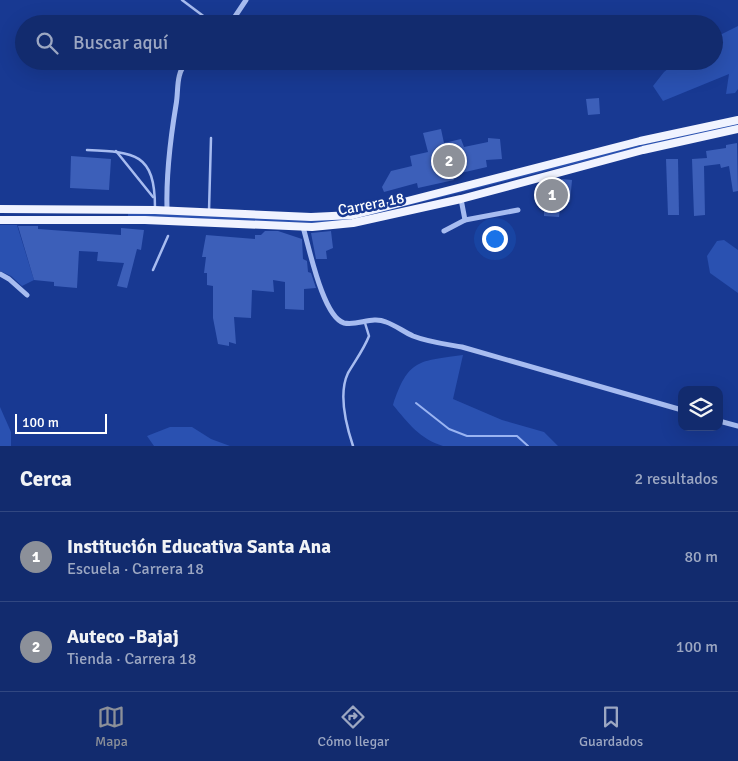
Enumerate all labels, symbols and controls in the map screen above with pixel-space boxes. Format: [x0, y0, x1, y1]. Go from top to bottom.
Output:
search box [15, 15, 723, 70]
icon: search [33, 29, 61, 57]
text: Buscar aquí [73, 31, 168, 55]
pin: 2 [433, 142, 465, 180]
pin: 1 [536, 176, 568, 214]
street label: Carrera 18 [336, 189, 406, 219]
your location [482, 226, 508, 252]
map controls [678, 386, 723, 431]
button: layers [678, 386, 723, 431]
scale bar [15, 411, 108, 434]
text: 100 m [22, 414, 59, 431]
text: Cerca [20, 466, 72, 492]
text: 2 resultados [635, 469, 718, 489]
text: Institución Educativa Santa Ana [67, 535, 331, 559]
text: 1 [32, 547, 40, 567]
text: 80 m [684, 547, 718, 567]
text: Escuela · Carrera 18 [67, 559, 204, 579]
text: Auteco -Bajaj [67, 625, 179, 649]
text: 2 [32, 637, 40, 657]
text: 100 m [676, 637, 718, 657]
text: Tienda · Carrera 18 [67, 649, 196, 669]
tab: Mapa [95, 703, 128, 750]
tab: Cómo llegar [318, 703, 389, 750]
tab: Guardados [579, 703, 643, 750]

